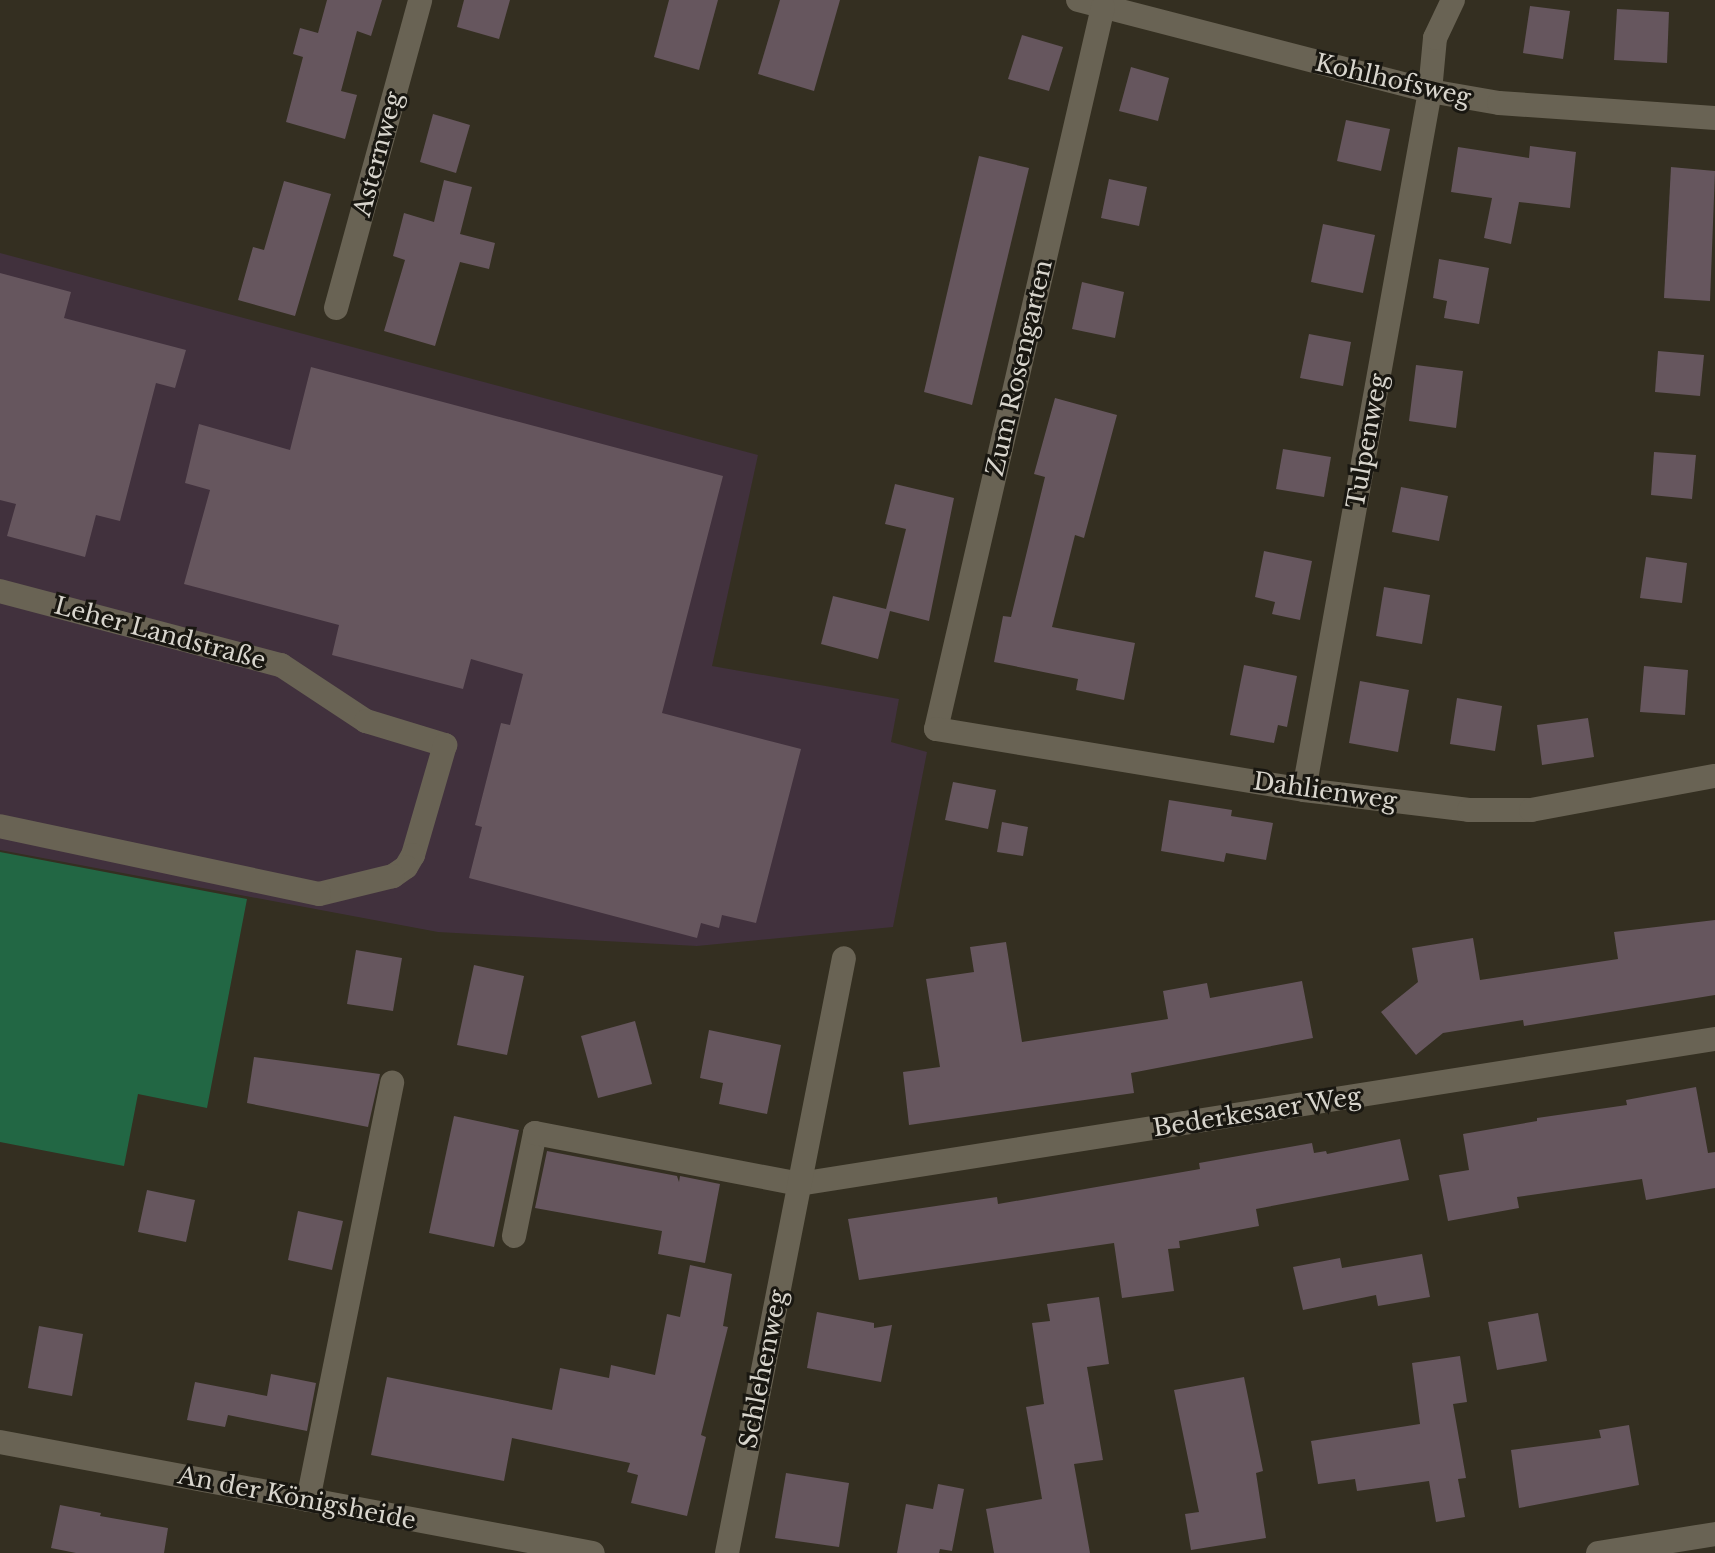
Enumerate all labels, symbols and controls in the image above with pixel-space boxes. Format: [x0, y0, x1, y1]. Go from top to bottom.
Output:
street label: Kohlhofsweg [1312, 48, 1474, 112]
street label: Asternweg [348, 88, 408, 220]
street label: Zum Rosengarten [980, 257, 1058, 479]
street label: Tulpenweg [1341, 372, 1393, 510]
street label: Leher Landstraße [51, 591, 269, 675]
street label: Dahlienweg [1251, 767, 1399, 815]
street label: Bederkesaer Weg [1150, 1081, 1364, 1143]
street label: Schlehenweg [734, 1287, 792, 1451]
street label: An der Königsheide [175, 1461, 419, 1535]

